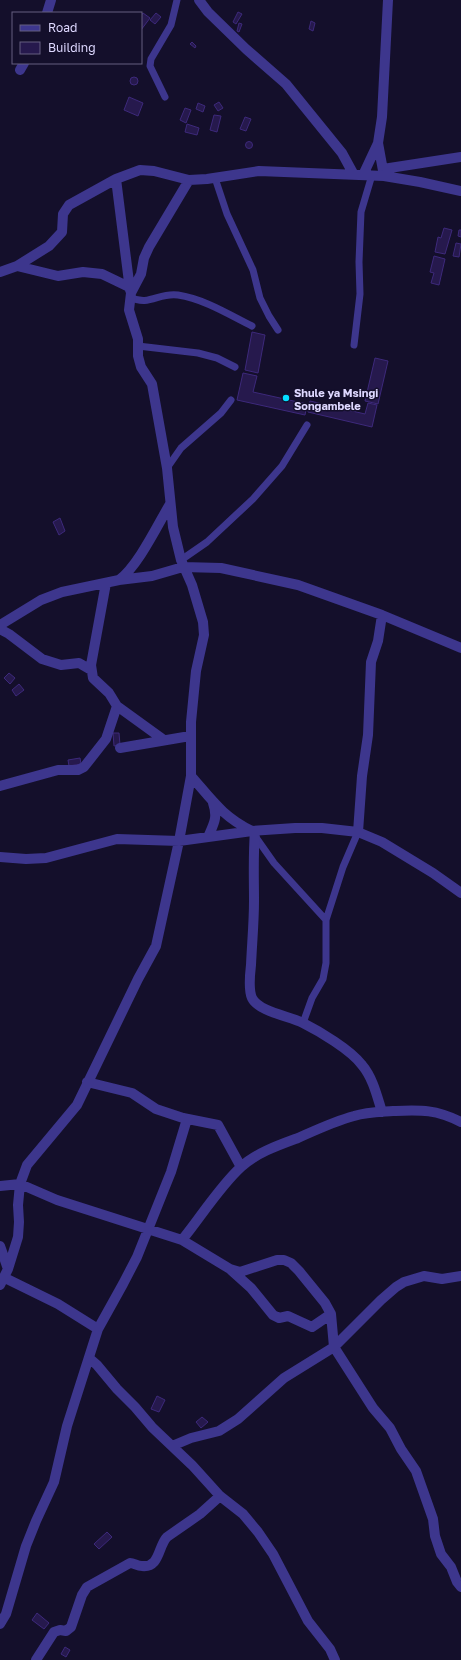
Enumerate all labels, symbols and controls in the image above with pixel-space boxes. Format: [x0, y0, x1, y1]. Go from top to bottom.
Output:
legend [12, 12, 142, 64]
text: Road [48, 20, 77, 35]
text: Building [48, 40, 96, 55]
place label: Shule ya Msingi Songambele [294, 386, 378, 412]
marker: Shule ya Msingi Songambele [281, 393, 291, 403]

